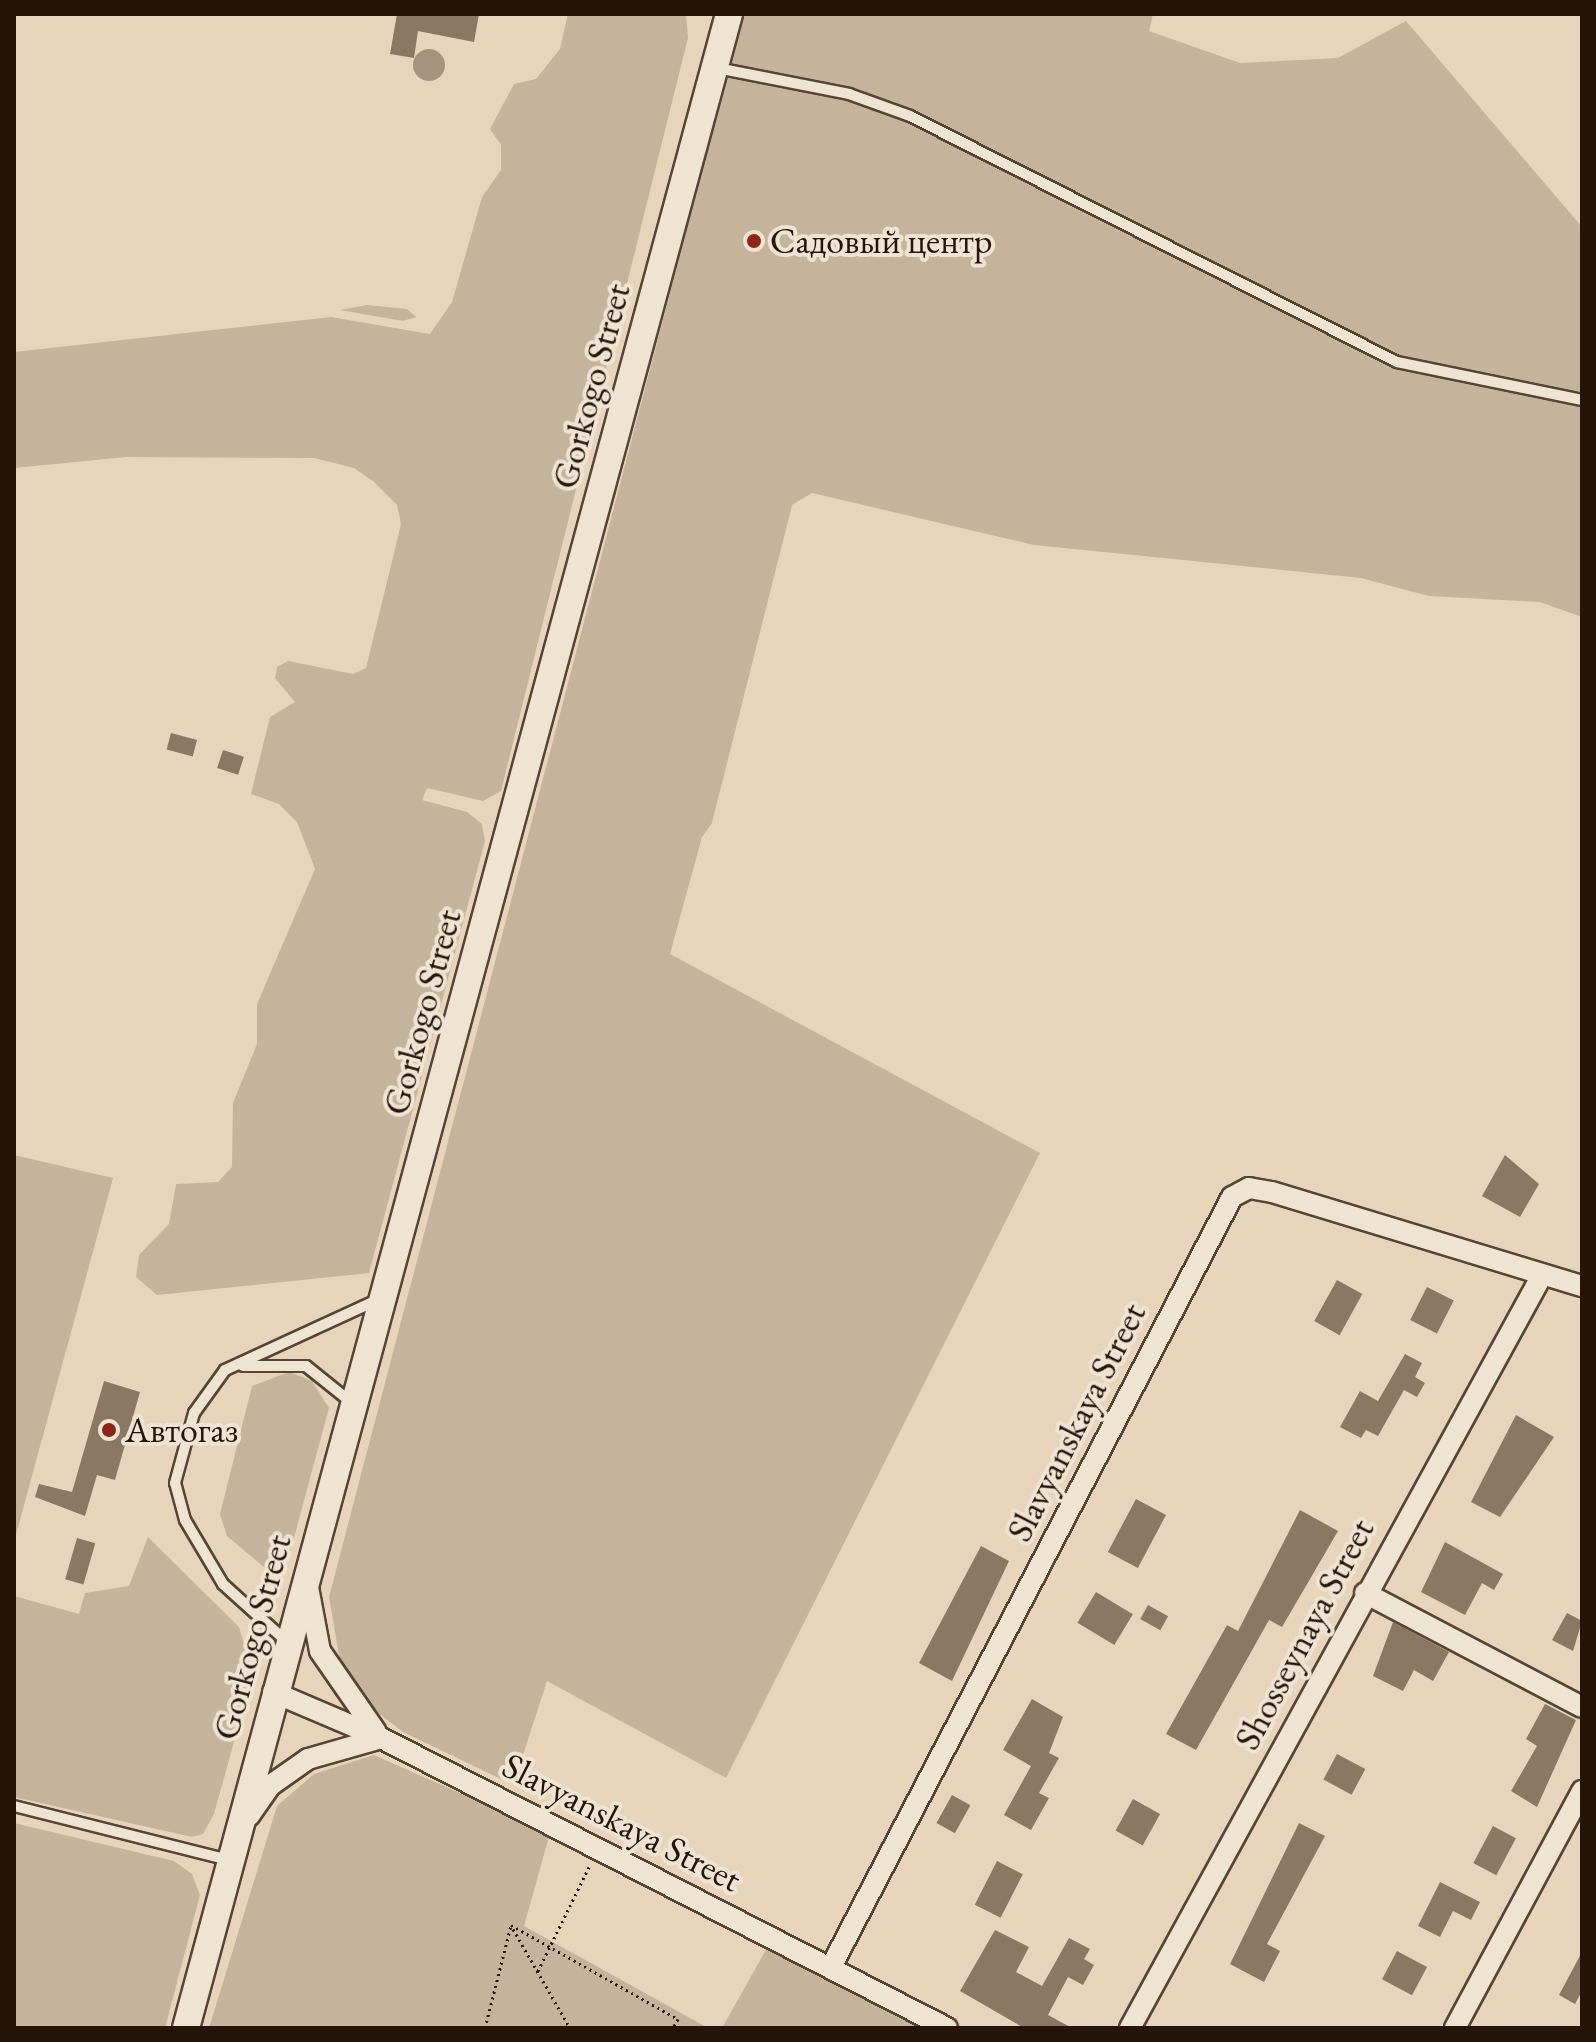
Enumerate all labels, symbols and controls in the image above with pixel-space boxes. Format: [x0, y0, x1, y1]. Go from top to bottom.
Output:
place label: Садовый центр [770, 219, 992, 263]
marker: Садовый центр [745, 232, 763, 250]
street label: Gorkogo Street [543, 279, 639, 493]
street label: Gorkogo Street [374, 905, 470, 1119]
street label: Slavyanskaya Street [997, 1296, 1155, 1548]
place label: Автогаз [125, 1408, 238, 1452]
marker: Автогаз [100, 1421, 118, 1439]
street label: Shosseynaya Street [1225, 1511, 1383, 1757]
street label: Gorkogo Street [204, 1530, 300, 1744]
street label: Slavyanskaya Street [496, 1743, 748, 1901]

